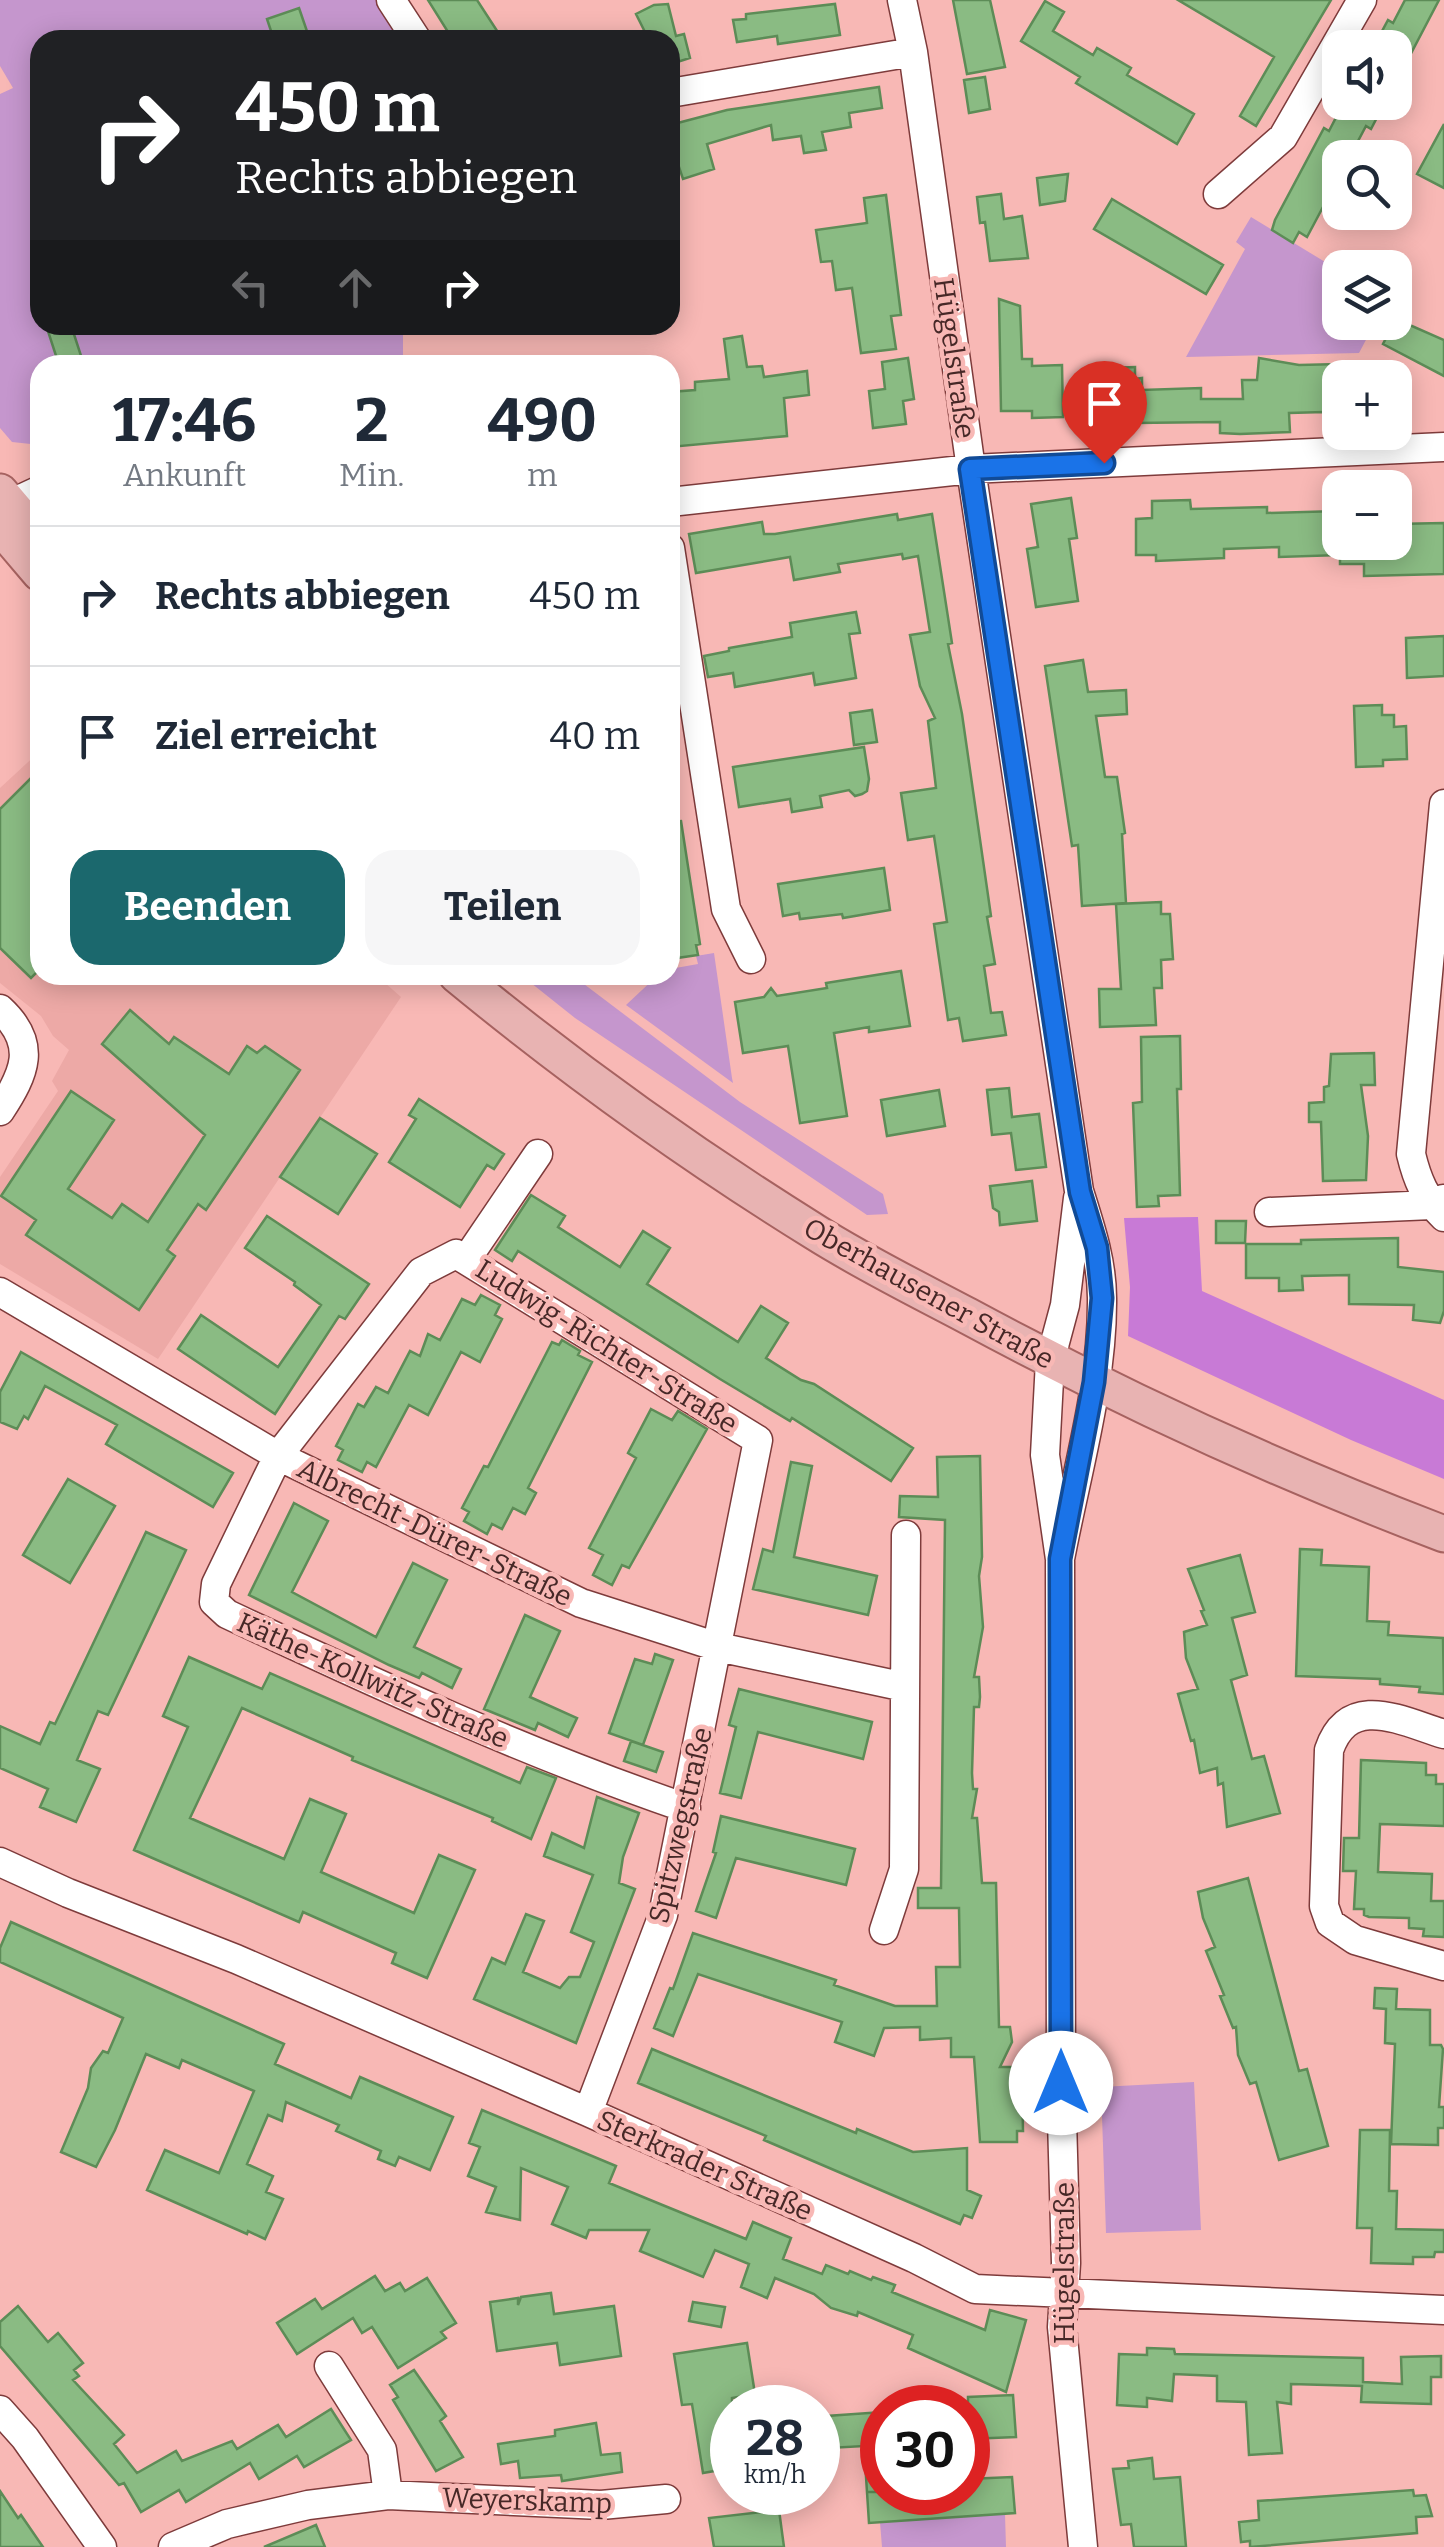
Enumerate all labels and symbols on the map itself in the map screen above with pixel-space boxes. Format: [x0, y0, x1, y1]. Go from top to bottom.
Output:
street label: Hügelstraße [927, 276, 982, 441]
pin [1062, 361, 1147, 464]
street label: Oberhausener Straße [798, 1211, 1059, 1376]
street label: Ludwig-Richter-Straße [470, 1252, 744, 1440]
street label: Albrecht-Dürer-Straße [292, 1452, 577, 1613]
street label: Käthe-Kollwitz-Straße [232, 1606, 514, 1755]
street label: Spitzwegstraße [642, 1724, 719, 1926]
position arrow [1009, 2031, 1113, 2135]
street label: Sterkrader Straße [592, 2103, 818, 2228]
street label: Hügelstraße [1048, 2182, 1081, 2344]
speed limit sign: 30 [860, 2385, 990, 2515]
street label: Weyerskamp [441, 2481, 613, 2520]

